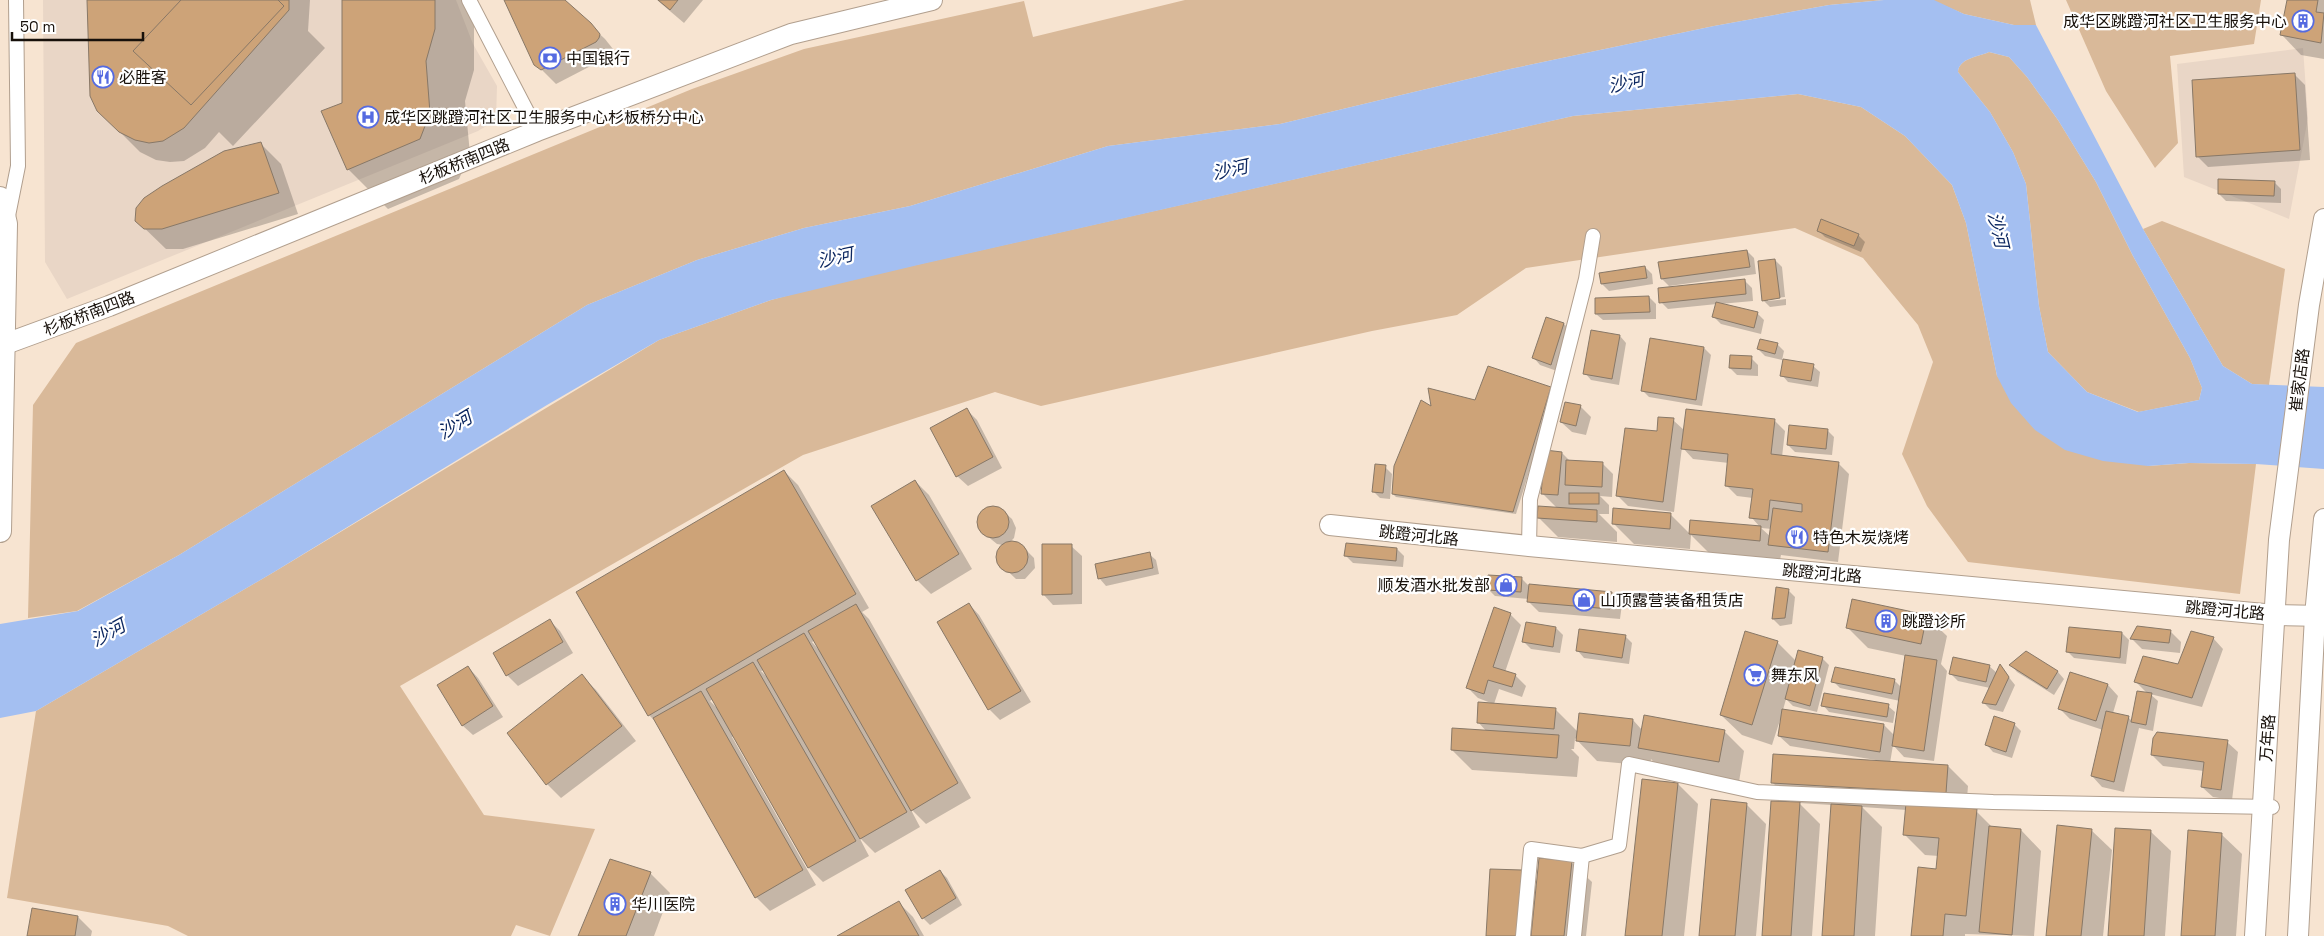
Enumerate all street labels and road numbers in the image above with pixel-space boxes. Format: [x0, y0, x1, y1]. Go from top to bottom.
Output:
street label: 杉板桥南四路 [416, 134, 513, 189]
street label: 杉板桥南四路 [41, 286, 138, 340]
street label: 崔家店路 [2285, 347, 2314, 413]
street label: 跳蹬河北路 [1378, 521, 1460, 550]
street label: 跳蹬河北路 [1781, 560, 1863, 587]
street label: 跳蹬河北路 [2184, 597, 2266, 624]
street label: 万年路 [2255, 713, 2280, 763]

